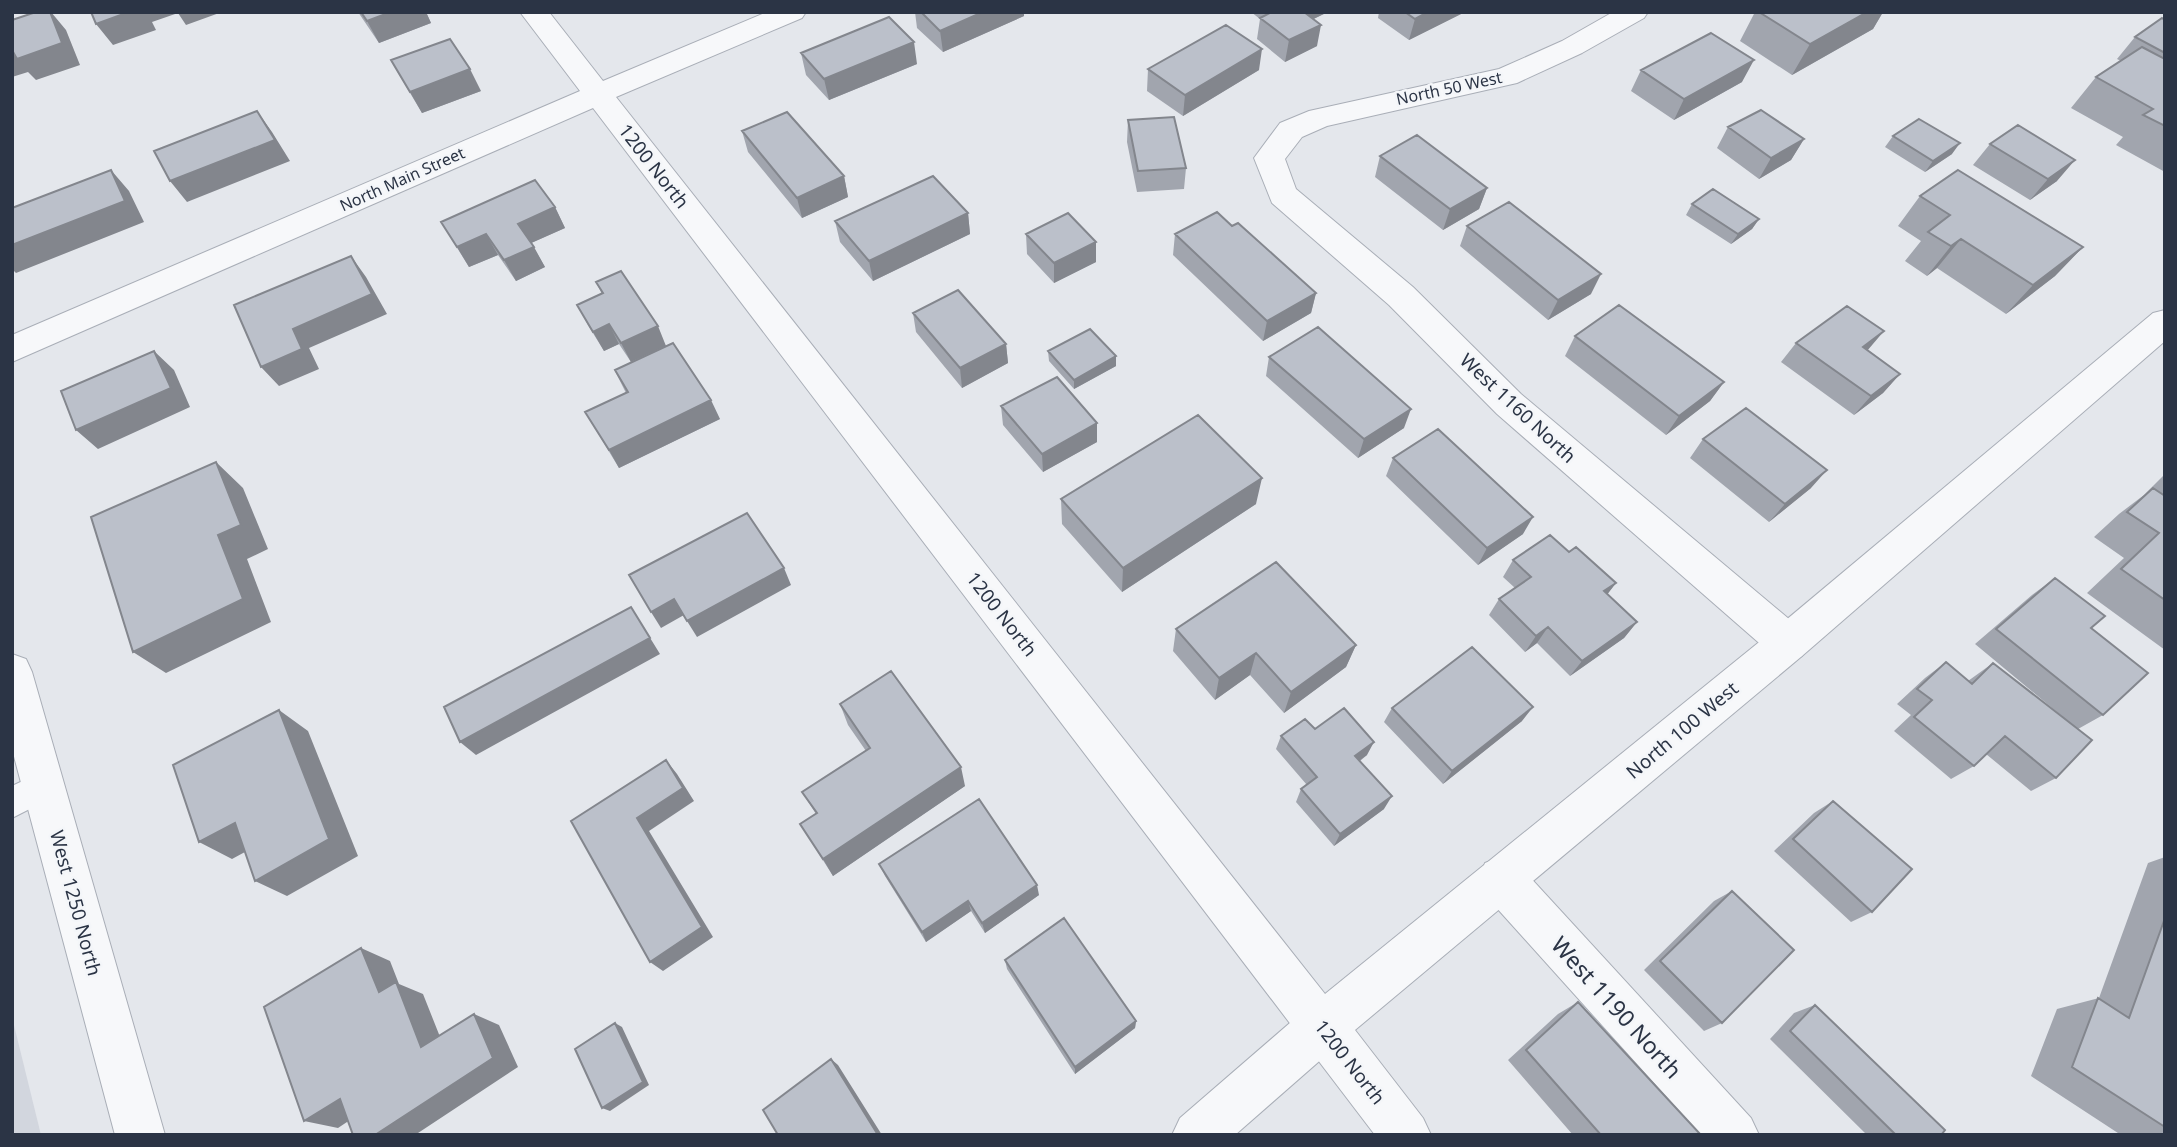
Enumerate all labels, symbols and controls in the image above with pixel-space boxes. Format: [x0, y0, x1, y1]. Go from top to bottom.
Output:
street label: North 50 West [1394, 66, 1504, 110]
street label: 1200 North [613, 118, 695, 214]
street label: North Main Street [336, 141, 468, 216]
street label: West 1160 North [1454, 347, 1582, 469]
street label: 1200 North [961, 566, 1043, 662]
street label: North 100 West [1620, 675, 1744, 785]
street label: West 1250 North [44, 827, 108, 979]
street label: West 1190 North [1544, 929, 1690, 1085]
street label: 1200 North [1309, 1014, 1391, 1110]

